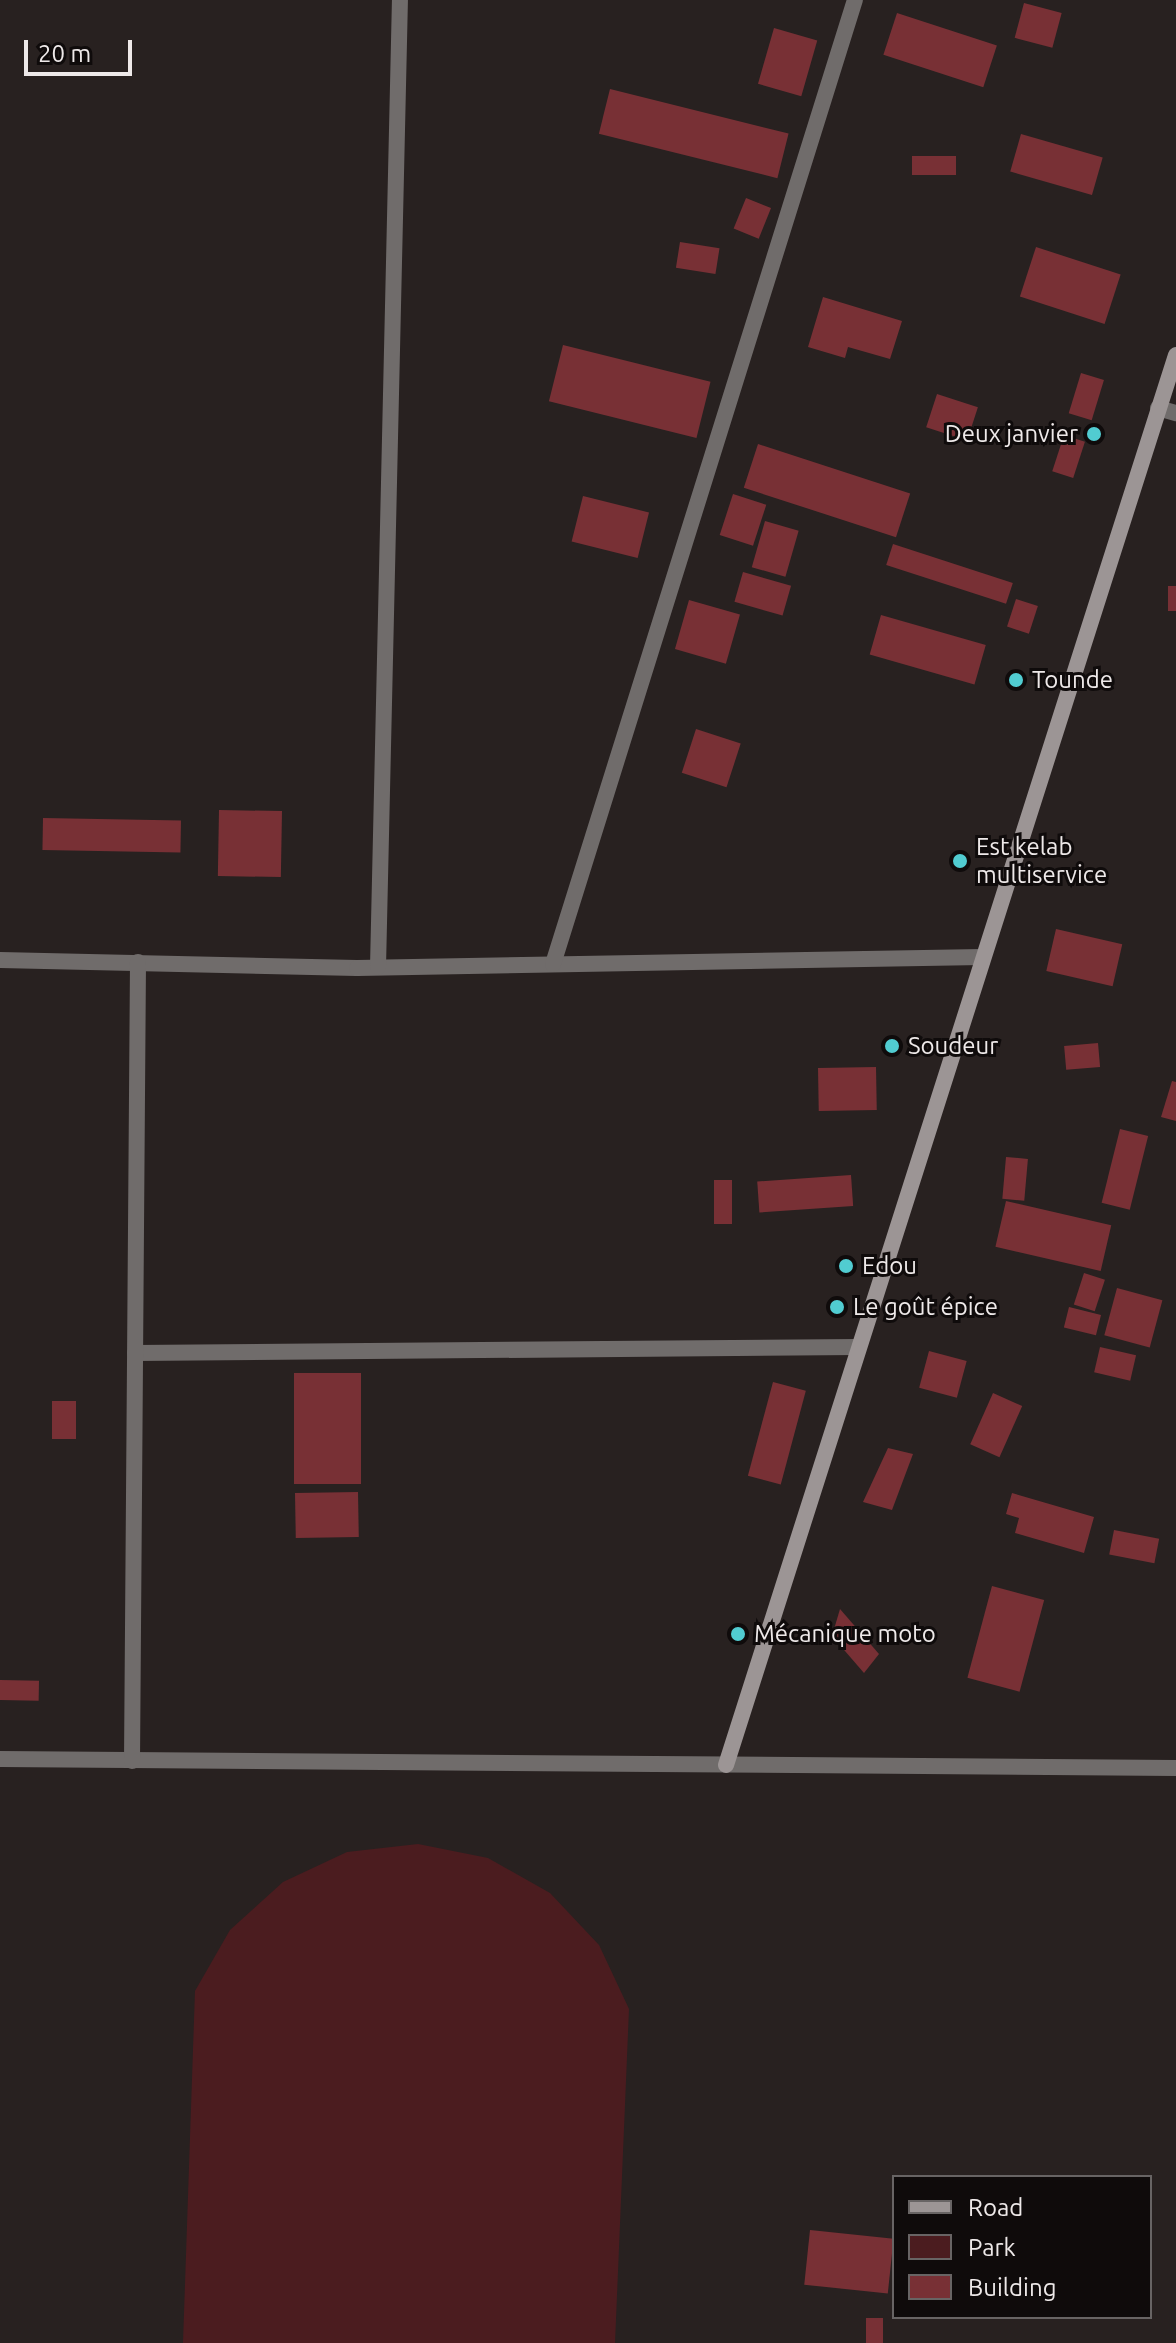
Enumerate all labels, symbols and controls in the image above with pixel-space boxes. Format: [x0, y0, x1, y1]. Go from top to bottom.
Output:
scale bar [28, 24, 136, 74]
text: 20 m [38, 40, 91, 67]
place label: Deux janvier [945, 420, 1078, 448]
marker: Deux janvier [1085, 425, 1103, 443]
place label: Tounde [1032, 666, 1113, 694]
marker: Tounde [1007, 671, 1025, 689]
place label: Est kelab multiservice [976, 833, 1107, 889]
marker: Est kelab multiservice [951, 852, 969, 870]
place label: Soudeur [908, 1032, 998, 1060]
marker: Soudeur [883, 1037, 901, 1055]
place label: Edou [862, 1252, 917, 1280]
marker: Edou [837, 1257, 855, 1275]
place label: Le goût épice [853, 1293, 998, 1321]
marker: Le goût épice [828, 1298, 846, 1316]
place label: Mécanique moto [754, 1620, 936, 1648]
marker: Mécanique moto [729, 1625, 747, 1643]
legend [892, 2175, 1152, 2319]
text: Road [968, 2194, 1023, 2221]
text: Park [968, 2234, 1016, 2261]
text: Building [968, 2274, 1056, 2301]

